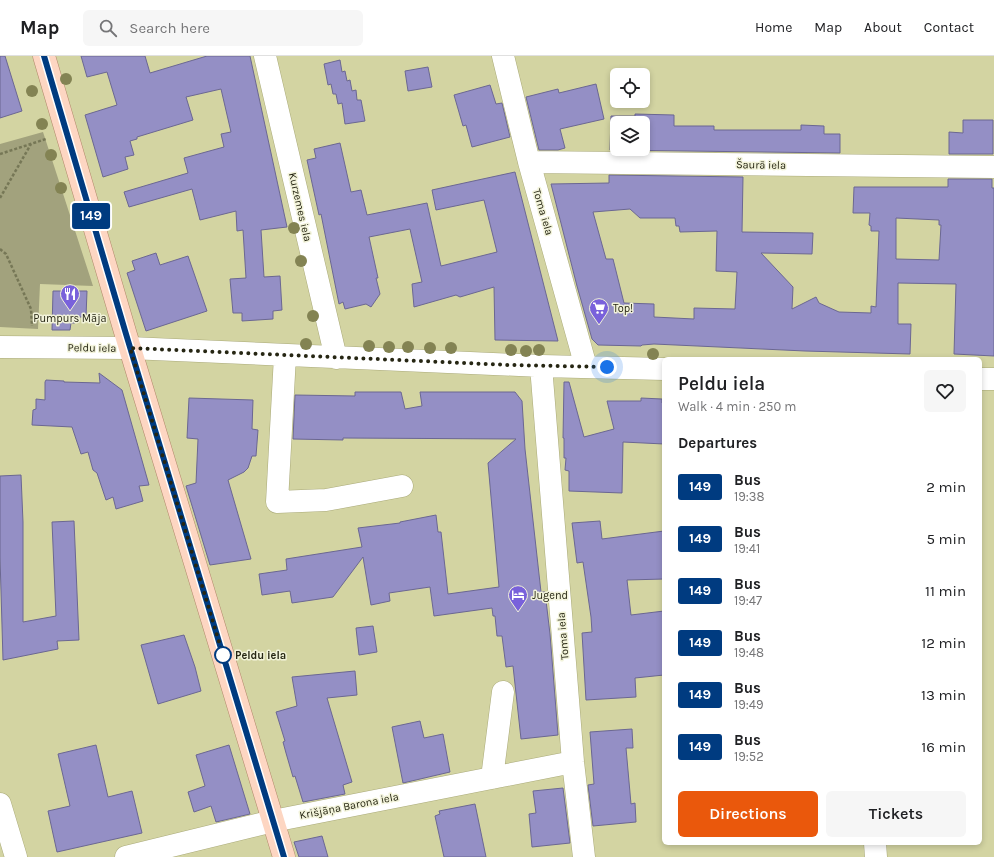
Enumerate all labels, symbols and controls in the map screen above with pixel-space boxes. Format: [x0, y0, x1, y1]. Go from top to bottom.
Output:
search box [83, 10, 363, 46]
text: Map [20, 17, 59, 39]
icon: search [97, 17, 119, 39]
text: Search here [129, 19, 210, 37]
text: Home [755, 19, 792, 36]
text: Map [814, 19, 842, 36]
text: About [864, 19, 902, 36]
text: Contact [924, 19, 974, 36]
map controls [610, 68, 650, 156]
button: locate [610, 68, 650, 108]
button: layers [610, 116, 650, 156]
street label: Šaurā iela [736, 156, 786, 172]
street label: Kurzemes iela [286, 171, 314, 243]
street label: Toma iela [530, 187, 556, 237]
line badge: 149 [68, 203, 114, 229]
text: 149 [80, 207, 102, 224]
restaurant icon: Pumpurs Māja [59, 283, 81, 311]
supermarket icon: Top! [588, 297, 610, 325]
place label: Top! [613, 302, 633, 315]
place label: Pumpurs Māja [33, 312, 107, 325]
street label: Peldu iela [68, 341, 116, 355]
your location [597, 357, 617, 377]
button: heart [924, 370, 966, 412]
text: Peldu iela [678, 373, 765, 395]
text: Walk · 4 min · 250 m [678, 399, 796, 414]
text: Departures [678, 434, 757, 452]
text: Bus [734, 471, 761, 489]
text: 149 [689, 478, 711, 495]
text: 2 min [926, 478, 966, 496]
text: 19:38 [734, 489, 765, 504]
text: Bus [734, 523, 761, 541]
text: 149 [689, 530, 711, 547]
text: 5 min [926, 530, 966, 548]
text: 19:41 [734, 541, 760, 556]
text: Bus [734, 575, 761, 593]
text: 149 [689, 582, 711, 599]
text: 11 min [925, 582, 966, 600]
hotel icon: Jugend [507, 584, 529, 612]
place label: Jugend [532, 589, 568, 602]
text: 19:47 [734, 593, 762, 608]
street label: Toma iela [554, 612, 572, 660]
text: Bus [734, 627, 761, 645]
text: 149 [689, 634, 711, 651]
text: 12 min [921, 634, 966, 652]
text: 19:48 [734, 645, 764, 660]
marker: Peldu iela [214, 646, 232, 664]
place label: Peldu iela [235, 649, 286, 662]
text: Bus [734, 679, 761, 697]
text: 149 [689, 686, 711, 703]
text: 13 min [921, 686, 966, 704]
text: 19:49 [734, 697, 764, 712]
text: Bus [734, 731, 761, 749]
text: 149 [689, 738, 711, 755]
text: 16 min [921, 738, 966, 756]
text: 19:52 [734, 749, 764, 764]
street label: Krišjāņa Barona iela [298, 790, 400, 823]
button: Directions [678, 791, 818, 837]
button: Tickets [826, 791, 966, 837]

